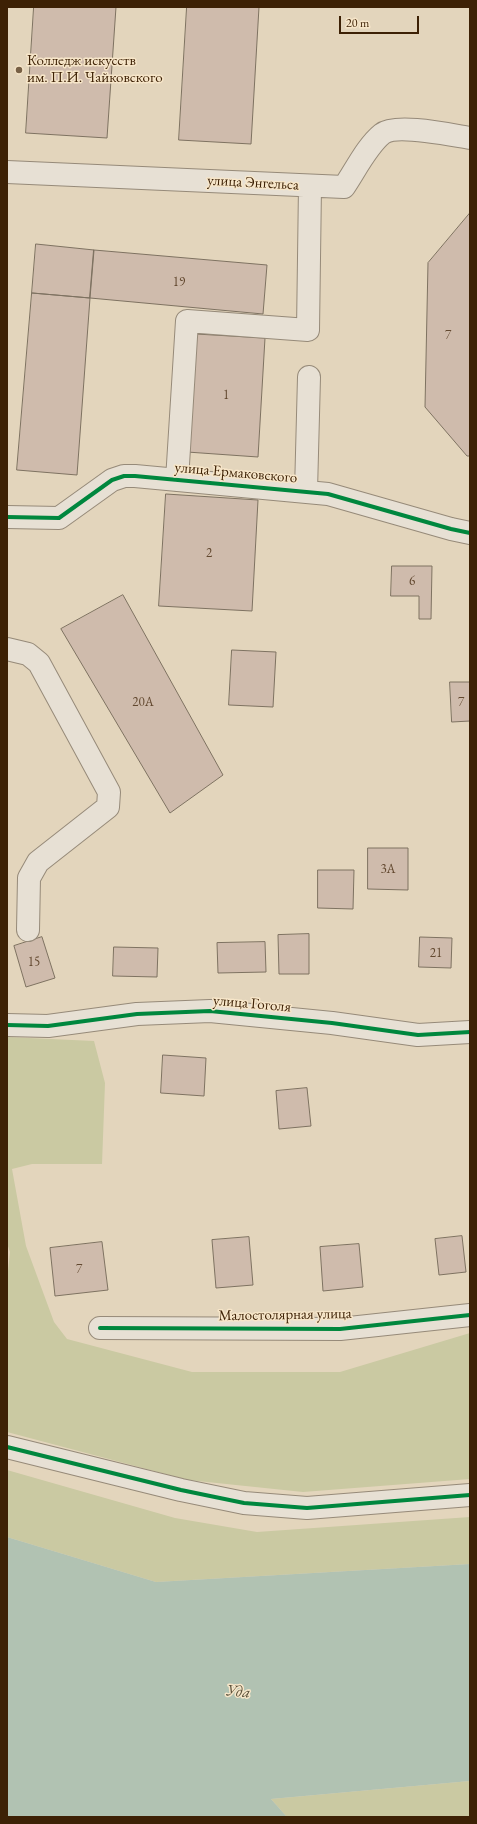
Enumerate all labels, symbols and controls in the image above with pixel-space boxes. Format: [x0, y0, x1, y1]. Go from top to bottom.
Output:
scale bar [341, 8, 421, 34]
text: 20 m [346, 15, 369, 31]
place label: Колледж искусств им. П.И. Чайковского [27, 52, 163, 87]
marker: Колледж искусств им. П.И. Чайковского [14, 65, 24, 75]
street label: улица Энгельса [207, 172, 299, 194]
house number: 19 [173, 274, 185, 290]
house number: 7 [445, 327, 451, 343]
house number: 1 [223, 387, 229, 403]
street label: улица Ермаковского [174, 459, 298, 487]
house number: 2 [206, 545, 212, 561]
house number: 6 [409, 573, 415, 589]
house number: 20А [132, 694, 154, 710]
house number: 7 [458, 694, 464, 710]
house number: 3А [380, 861, 396, 877]
house number: 21 [430, 945, 442, 961]
house number: 15 [28, 954, 40, 970]
street label: улица Гоголя [212, 992, 292, 1016]
house number: 7 [76, 1261, 82, 1277]
street label: Малостолярная улица [218, 1305, 352, 1325]
water label: Уда [225, 1681, 251, 1703]

